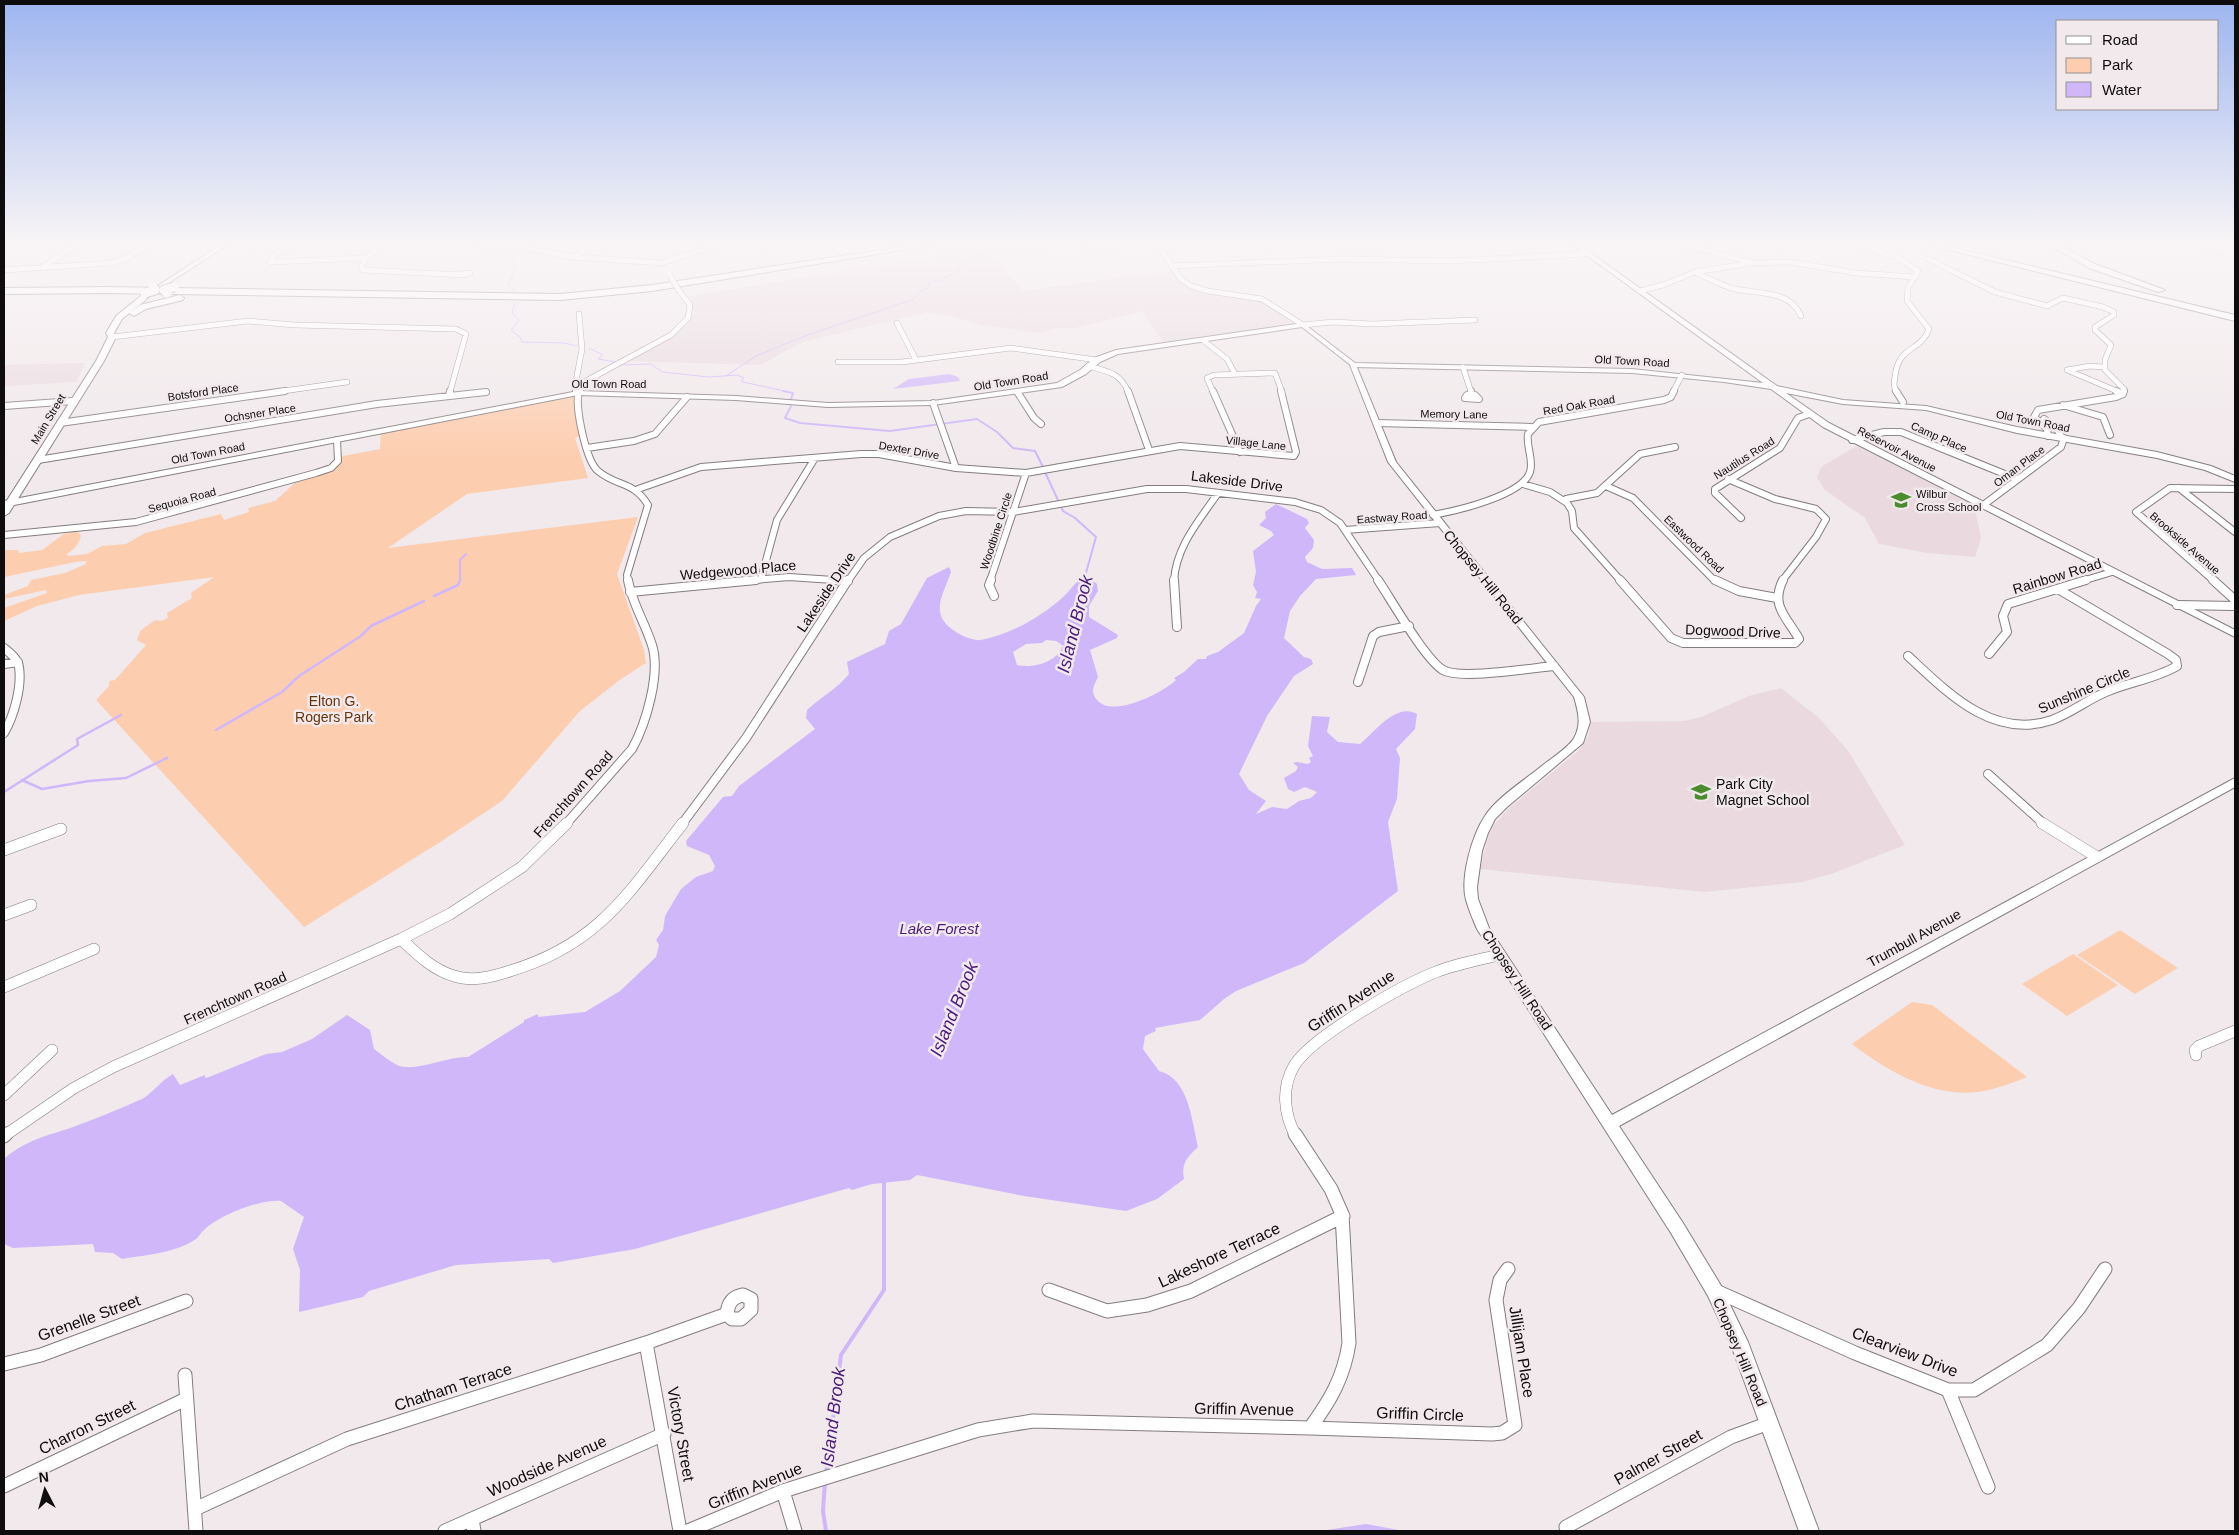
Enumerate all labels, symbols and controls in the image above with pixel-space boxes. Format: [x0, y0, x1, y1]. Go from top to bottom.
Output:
legend [2056, 20, 2219, 110]
text: Road [2102, 31, 2138, 48]
text: Park [2102, 56, 2133, 73]
text: Water [2102, 81, 2141, 98]
street label: Old Town Road [1594, 353, 1670, 369]
street label: Old Town Road [973, 369, 1049, 393]
street label: Old Town Road [571, 378, 647, 390]
street label: Botsford Place [167, 381, 239, 403]
street label: Main Street [28, 392, 68, 446]
street label: Red Oak Road [1542, 393, 1616, 417]
street label: Ochsner Place [223, 401, 297, 425]
street label: Memory Lane [1420, 407, 1488, 421]
street label: Old Town Road [1995, 408, 2071, 434]
street label: Camp Place [1909, 419, 1969, 455]
street label: Reservoir Avenue [1856, 424, 1938, 474]
street label: Village Lane [1225, 434, 1287, 452]
street label: Nautilus Road [1712, 435, 1776, 481]
street label: Dexter Drive [878, 439, 940, 461]
street label: Old Town Road [170, 440, 246, 466]
street label: Oman Place [1991, 443, 2047, 489]
street label: Lakeside Drive [1190, 467, 1284, 495]
street label: Sequoia Road [147, 485, 217, 515]
place label: Wilbur Cross School [1916, 488, 1981, 513]
school or university icon: Wilbur Cross School [1890, 489, 1912, 511]
street label: Woodbine Circle [978, 491, 1014, 571]
street label: Eastway Road [1356, 509, 1428, 525]
street label: Brookside Avenue [2148, 509, 2222, 577]
street label: Eastwood Road [1662, 513, 1726, 575]
street label: Chopsey Hill Road [1440, 527, 1526, 627]
street label: Lakeside Drive [793, 549, 859, 635]
street label: Rainbow Road [2011, 555, 2103, 597]
street label: Wedgewood Place [679, 557, 797, 583]
water label: Island Brook [1053, 572, 1097, 675]
street label: Dogwood Drive [1685, 621, 1781, 641]
street label: Sunshine Circle [2036, 663, 2132, 717]
park label: Elton G. Rogers Park [295, 693, 374, 725]
street label: Frenchtown Road [530, 748, 616, 840]
place label: Park City Magnet School [1716, 776, 1809, 808]
school or university icon: Park City Magnet School [1690, 781, 1712, 803]
street label: Trumbull Avenue [1865, 906, 1964, 970]
water label: Lake Forest [899, 920, 979, 937]
street label: Chopsey Hill Road [1479, 927, 1555, 1033]
water label: Island Brook [926, 958, 982, 1059]
street label: Griffin Avenue [1304, 967, 1398, 1035]
street label: Frenchtown Road [181, 968, 289, 1028]
street label: Lakeshore Terrace [1155, 1219, 1283, 1291]
street label: Grenelle Street [36, 1291, 143, 1344]
street label: Chopsey Hill Road [1710, 1296, 1770, 1408]
street label: Jillijam Place [1506, 1305, 1538, 1399]
street label: Clearview Drive [1850, 1324, 1960, 1380]
street label: Chatham Terrace [392, 1360, 514, 1414]
water label: Island Brook [817, 1365, 849, 1468]
street label: Victory Street [664, 1385, 698, 1483]
street label: Charron Street [36, 1396, 138, 1458]
street label: Griffin Avenue [1194, 1400, 1294, 1418]
street label: Griffin Circle [1376, 1404, 1464, 1424]
street label: Palmer Street [1611, 1426, 1705, 1488]
street label: Woodside Avenue [485, 1432, 609, 1500]
street label: Griffin Avenue [705, 1459, 805, 1513]
north arrow [20, 1465, 70, 1515]
text: N [38, 1469, 50, 1486]

